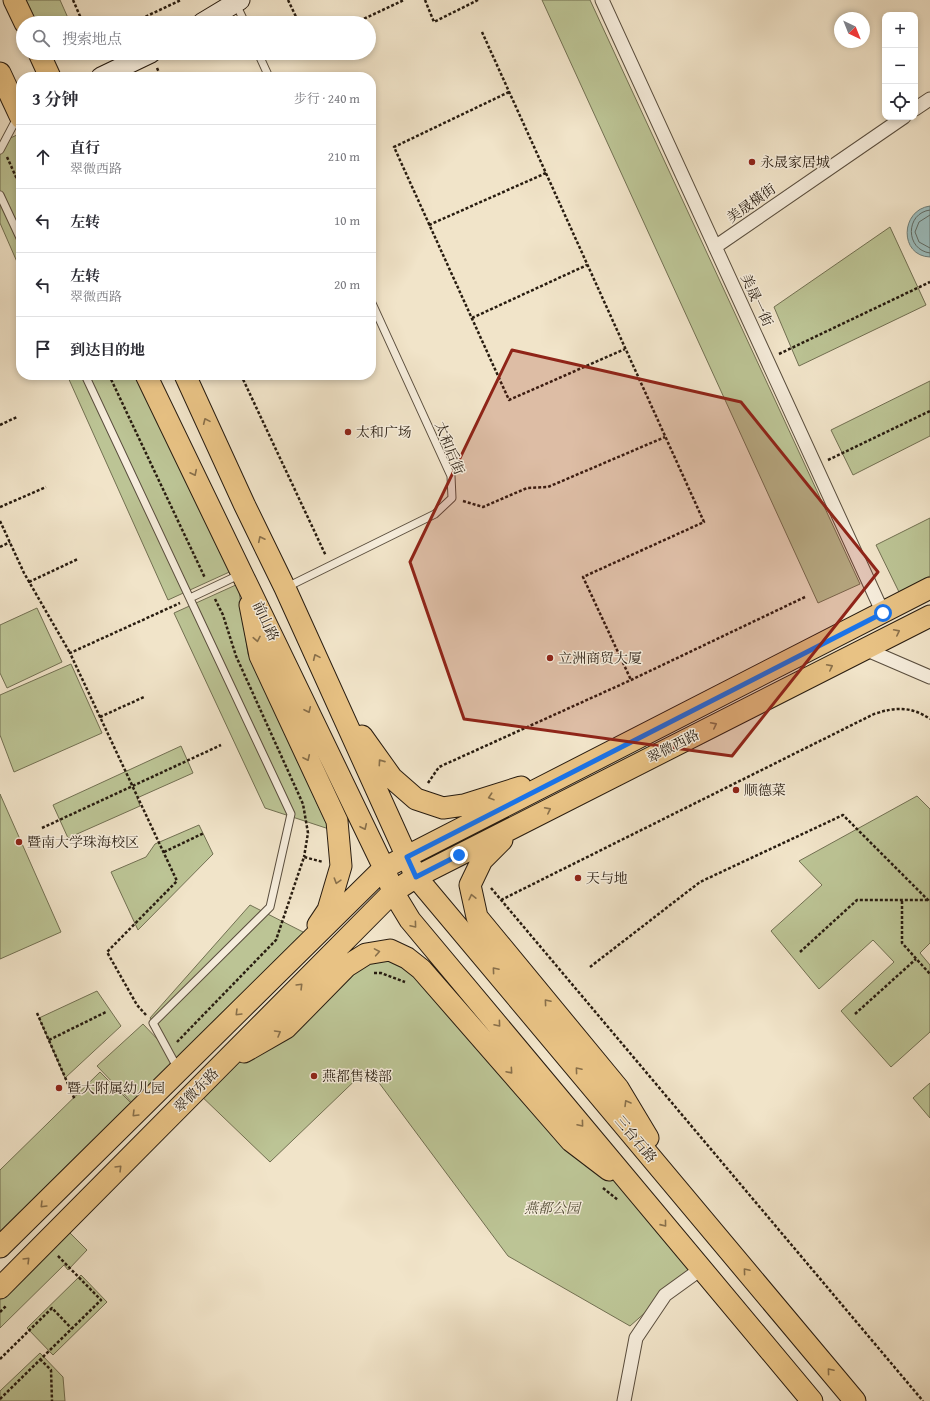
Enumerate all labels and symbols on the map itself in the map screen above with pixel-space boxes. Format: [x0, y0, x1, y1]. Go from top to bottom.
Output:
north arrow [834, 12, 870, 48]
place label: 永晟家居城 [760, 152, 830, 172]
marker: 永晟家居城 [747, 157, 757, 167]
street label: 美晟橫街 [722, 179, 780, 227]
street label: 美晟一街 [736, 270, 778, 330]
one-way arrow [203, 418, 211, 425]
street label: 太和后街 [430, 418, 470, 478]
place label: 太和广场 [356, 422, 412, 442]
marker: 太和广场 [343, 427, 353, 437]
one-way arrow [189, 469, 197, 476]
one-way arrow [258, 536, 266, 544]
street label: 前山路 [248, 598, 284, 644]
route start [874, 604, 892, 622]
one-way arrow [893, 630, 901, 637]
one-way arrow [252, 636, 260, 642]
place label: 立洲商贸大厦 [558, 648, 642, 668]
marker: 立洲商贸大厦 [545, 653, 555, 663]
one-way arrow [313, 654, 321, 661]
one-way arrow [826, 664, 833, 671]
one-way arrow [303, 705, 311, 713]
one-way arrow [710, 723, 717, 730]
street label: 翠微西路 [644, 724, 702, 768]
one-way arrow [302, 754, 310, 761]
one-way arrow [378, 759, 386, 766]
place label: 顺德菜 [744, 780, 786, 800]
marker: 顺德菜 [731, 785, 741, 795]
one-way arrow [488, 792, 495, 800]
one-way arrow [544, 807, 552, 815]
one-way arrow [359, 823, 367, 830]
place label: 暨南大学珠海校区 [27, 832, 139, 852]
marker: 暨南大学珠海校区 [14, 837, 24, 847]
route end [450, 846, 468, 864]
place label: 天与地 [586, 868, 628, 888]
marker: 天与地 [573, 873, 583, 883]
one-way arrow [333, 877, 341, 884]
one-way arrow [469, 894, 477, 901]
one-way arrow [409, 920, 416, 927]
one-way arrow [374, 948, 380, 957]
one-way arrow [492, 968, 499, 975]
one-way arrow [295, 983, 302, 991]
one-way arrow [544, 999, 551, 1006]
one-way arrow [235, 1008, 243, 1015]
one-way arrow [493, 1020, 500, 1027]
one-way arrow [273, 1030, 281, 1037]
street label: 翠微东路 [169, 1063, 223, 1117]
place label: 燕都售楼部 [322, 1066, 392, 1086]
one-way arrow [506, 1067, 513, 1074]
one-way arrow [576, 1068, 583, 1075]
marker: 燕都售楼部 [309, 1071, 319, 1081]
place label: 暨大附属幼儿园 [67, 1078, 165, 1098]
marker: 暨大附属幼儿园 [54, 1083, 64, 1093]
one-way arrow [625, 1100, 632, 1107]
one-way arrow [132, 1109, 140, 1117]
street label: 三台石路 [610, 1111, 662, 1167]
one-way arrow [577, 1119, 584, 1126]
one-way arrow [114, 1165, 122, 1173]
park label: 燕都公园 [524, 1198, 582, 1218]
one-way arrow [40, 1200, 48, 1208]
one-way arrow [660, 1219, 667, 1226]
one-way arrow [23, 1257, 30, 1265]
one-way arrow [744, 1269, 751, 1276]
one-way arrow [827, 1368, 834, 1376]

